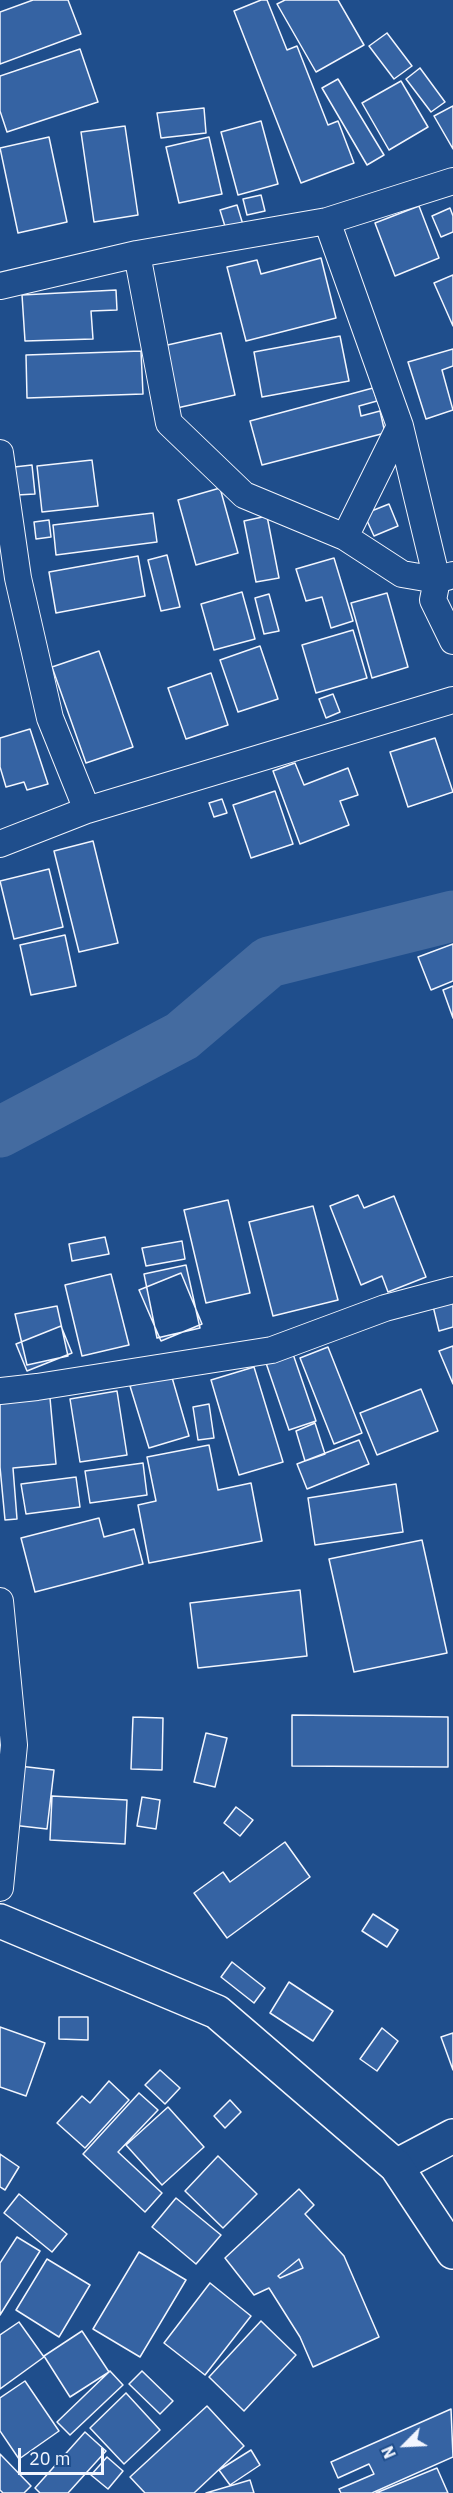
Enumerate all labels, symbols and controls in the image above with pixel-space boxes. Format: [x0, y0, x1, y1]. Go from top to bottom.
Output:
north arrow [375, 2415, 435, 2475]
scale bar [21, 2436, 106, 2474]
text: N [377, 2443, 400, 2462]
text: 20 m [29, 2447, 71, 2470]

